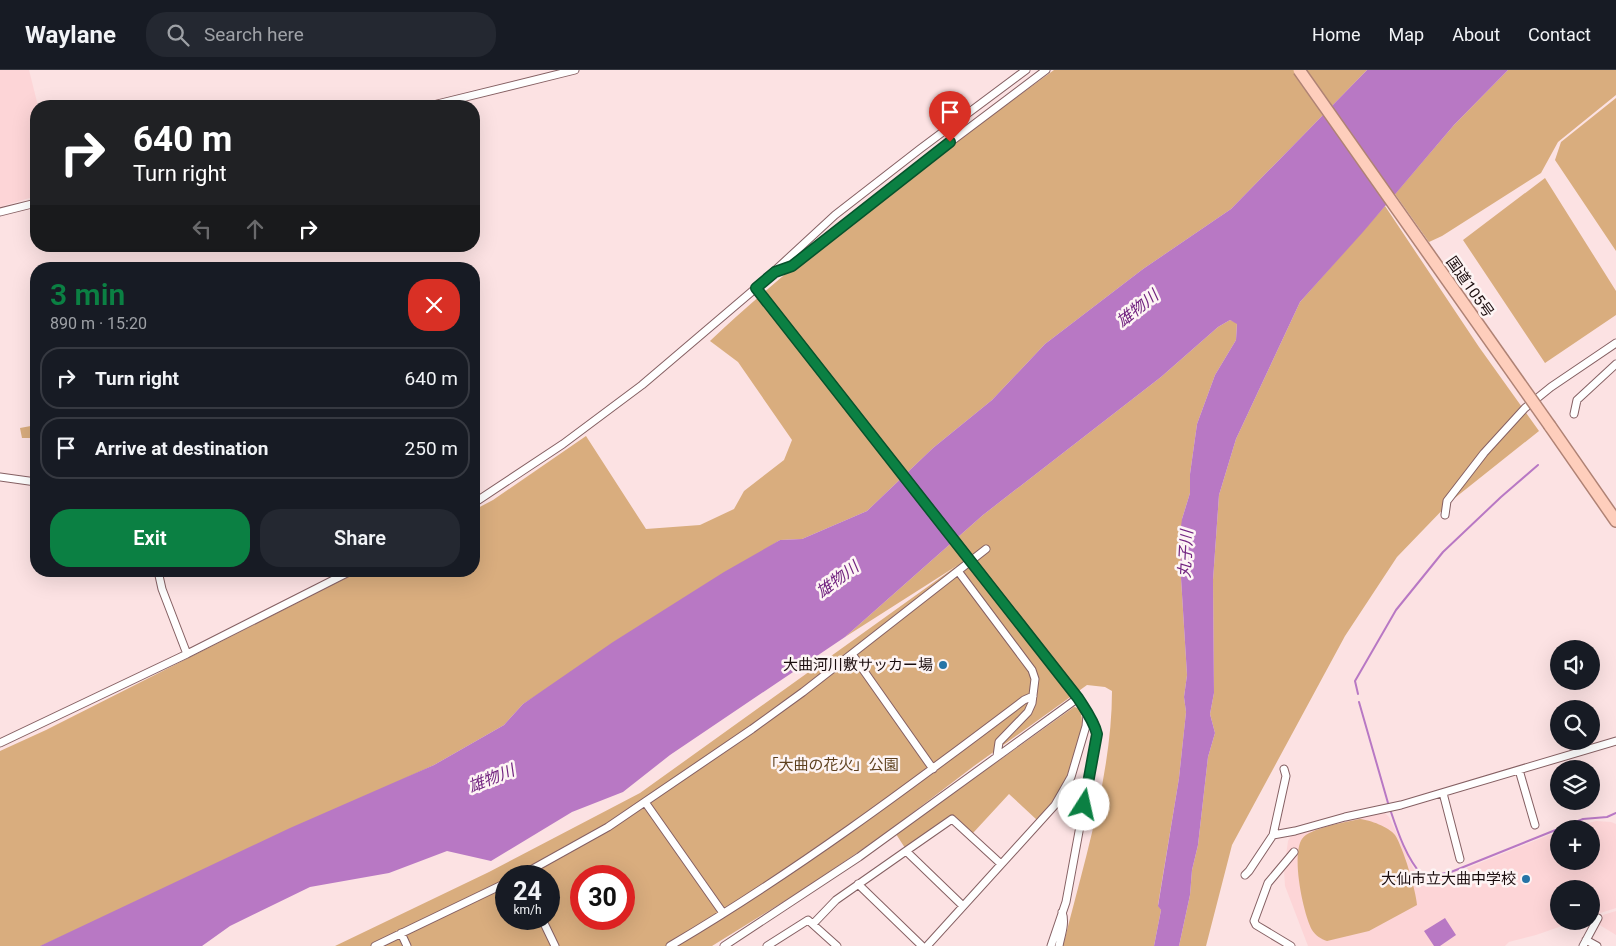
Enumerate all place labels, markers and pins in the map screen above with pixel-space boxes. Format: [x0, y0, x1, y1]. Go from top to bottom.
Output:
pin [929, 91, 971, 142]
place label: 大曲河川敷サッカー場 [783, 656, 933, 674]
marker: 大曲河川敷サッカー場 [937, 659, 949, 671]
place label: 大仙市立大曲中学校 [1381, 870, 1516, 888]
marker: 大仙市立大曲中学校 [1520, 873, 1532, 885]

